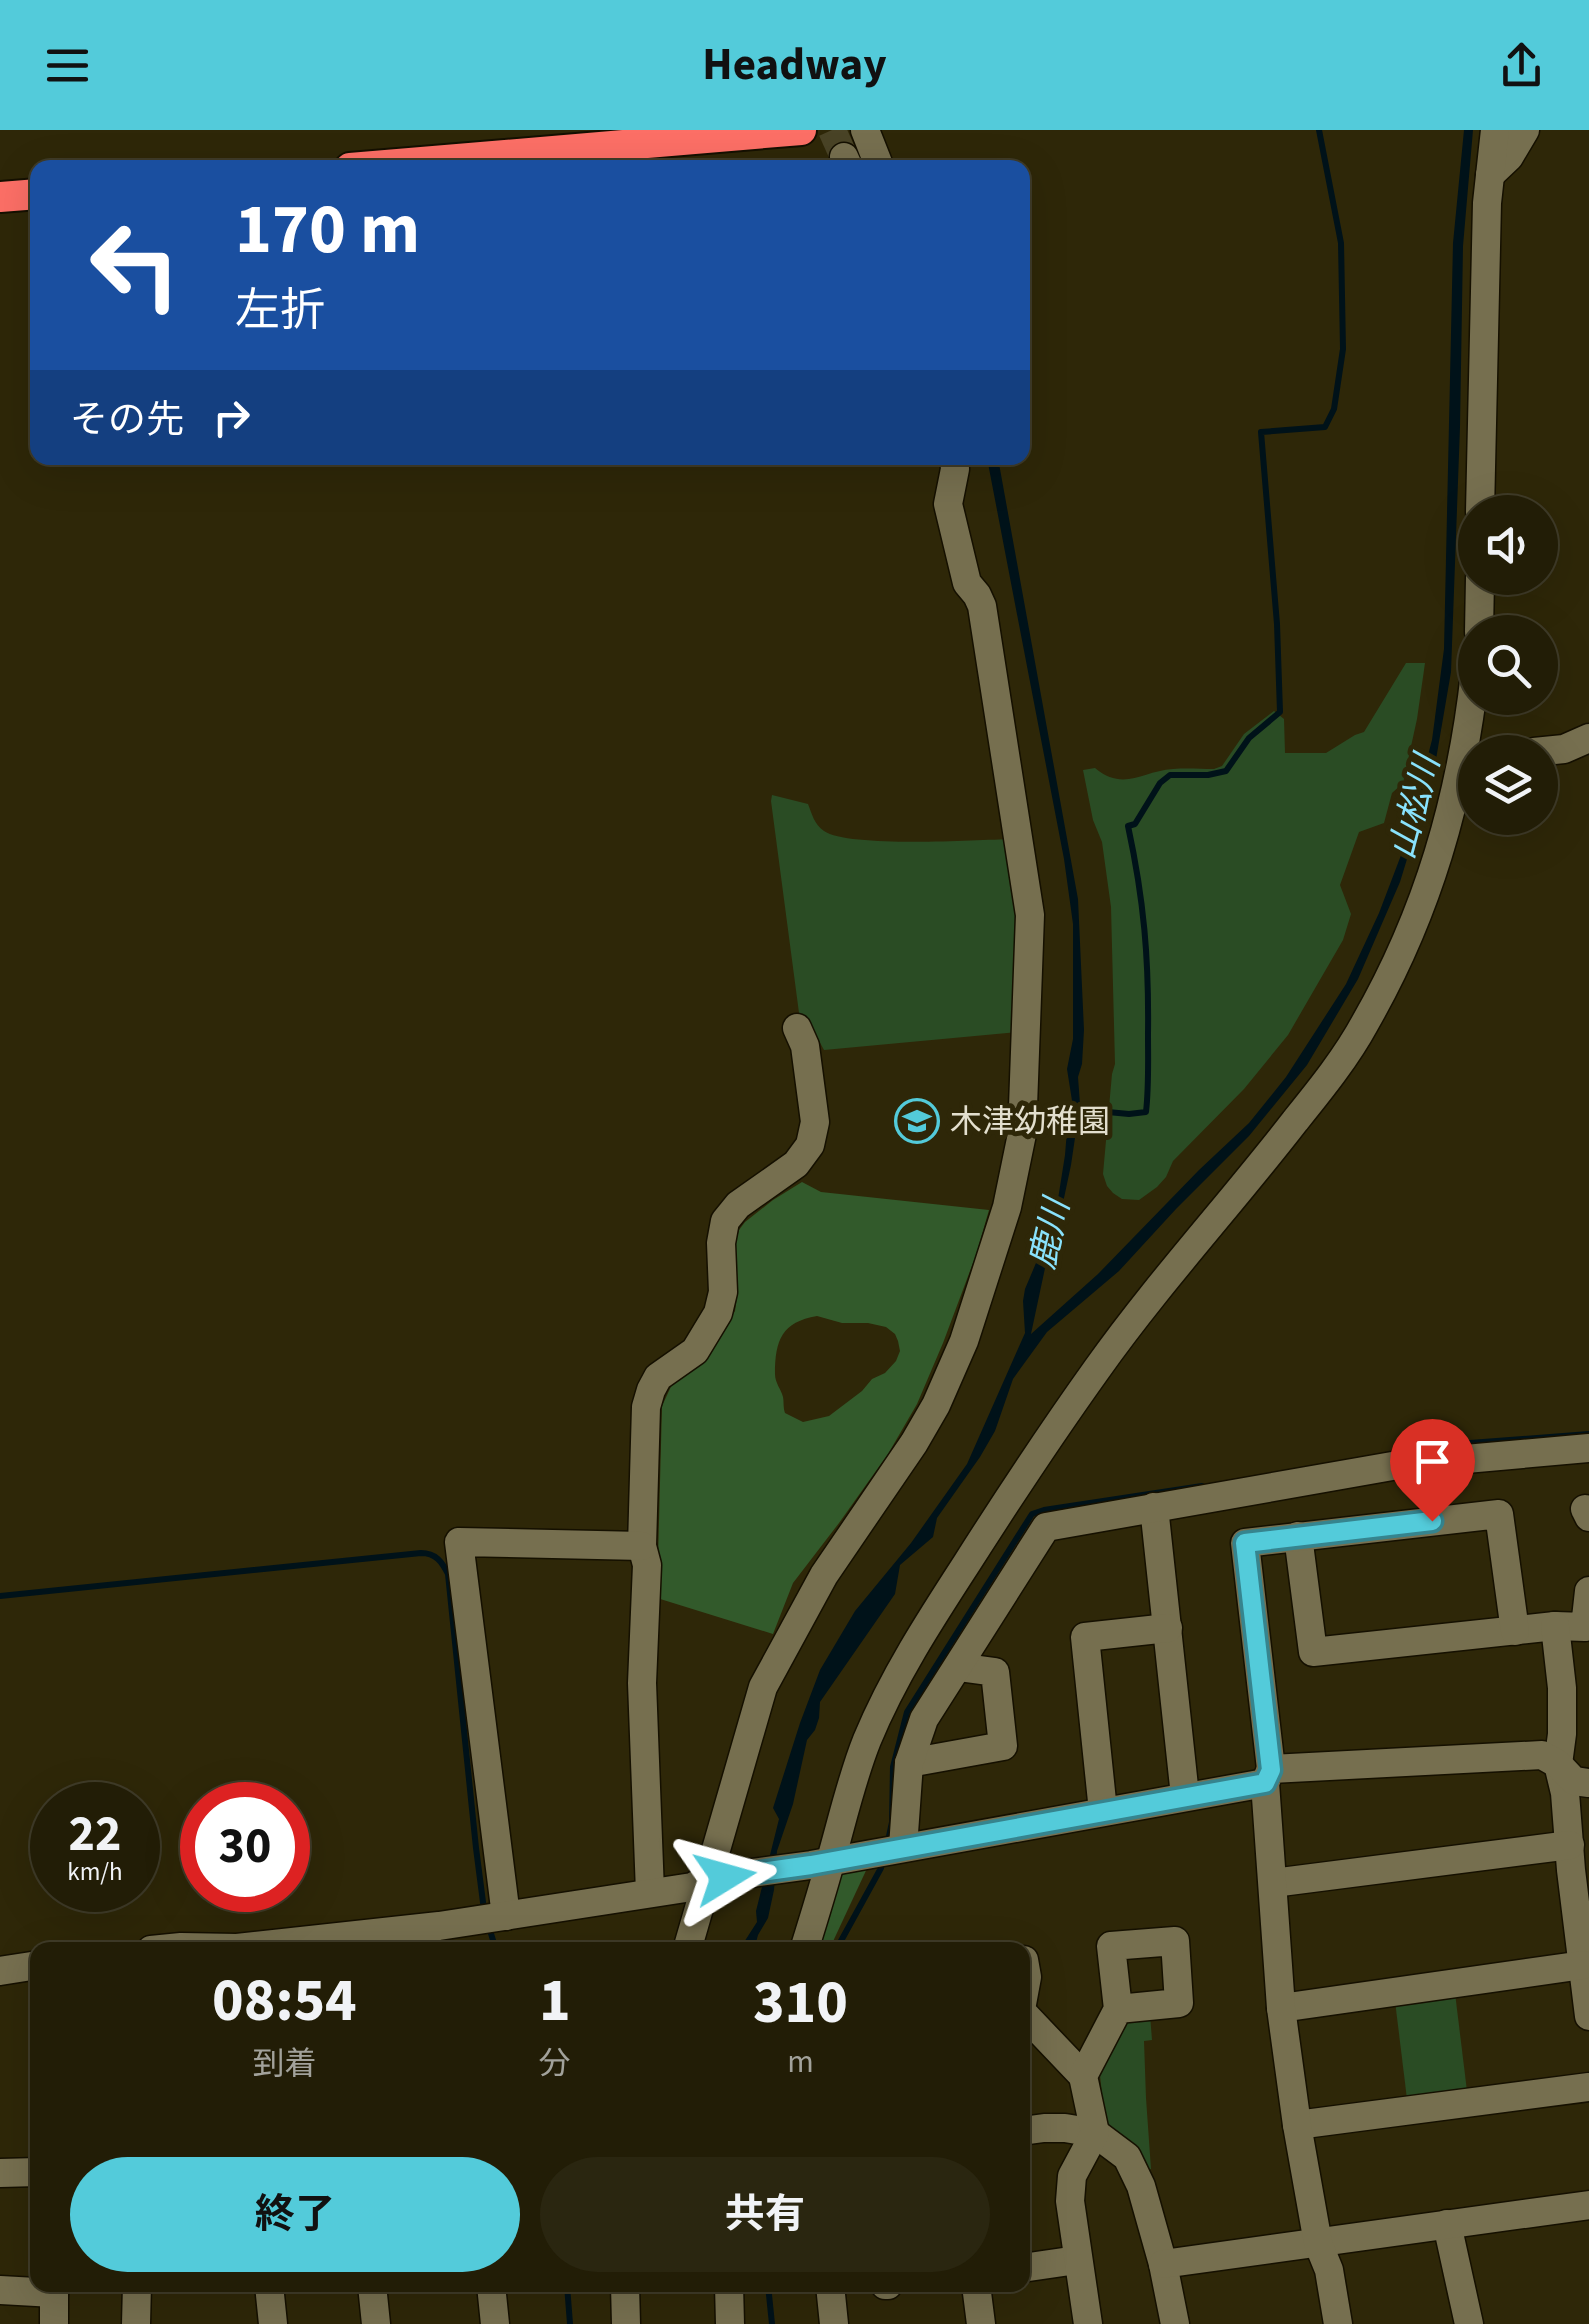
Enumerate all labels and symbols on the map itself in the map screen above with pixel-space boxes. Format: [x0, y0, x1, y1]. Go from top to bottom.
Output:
water label: 山松川 [1377, 746, 1454, 864]
school or university icon: 木津幼稚園 [894, 1098, 940, 1144]
place label: 木津幼稚園 [950, 1099, 1110, 1145]
water label: 鹿川 [1018, 1191, 1083, 1274]
pin [1390, 1419, 1475, 1522]
speed limit sign: 30 [180, 1782, 310, 1912]
position arrow [673, 1825, 777, 1929]

